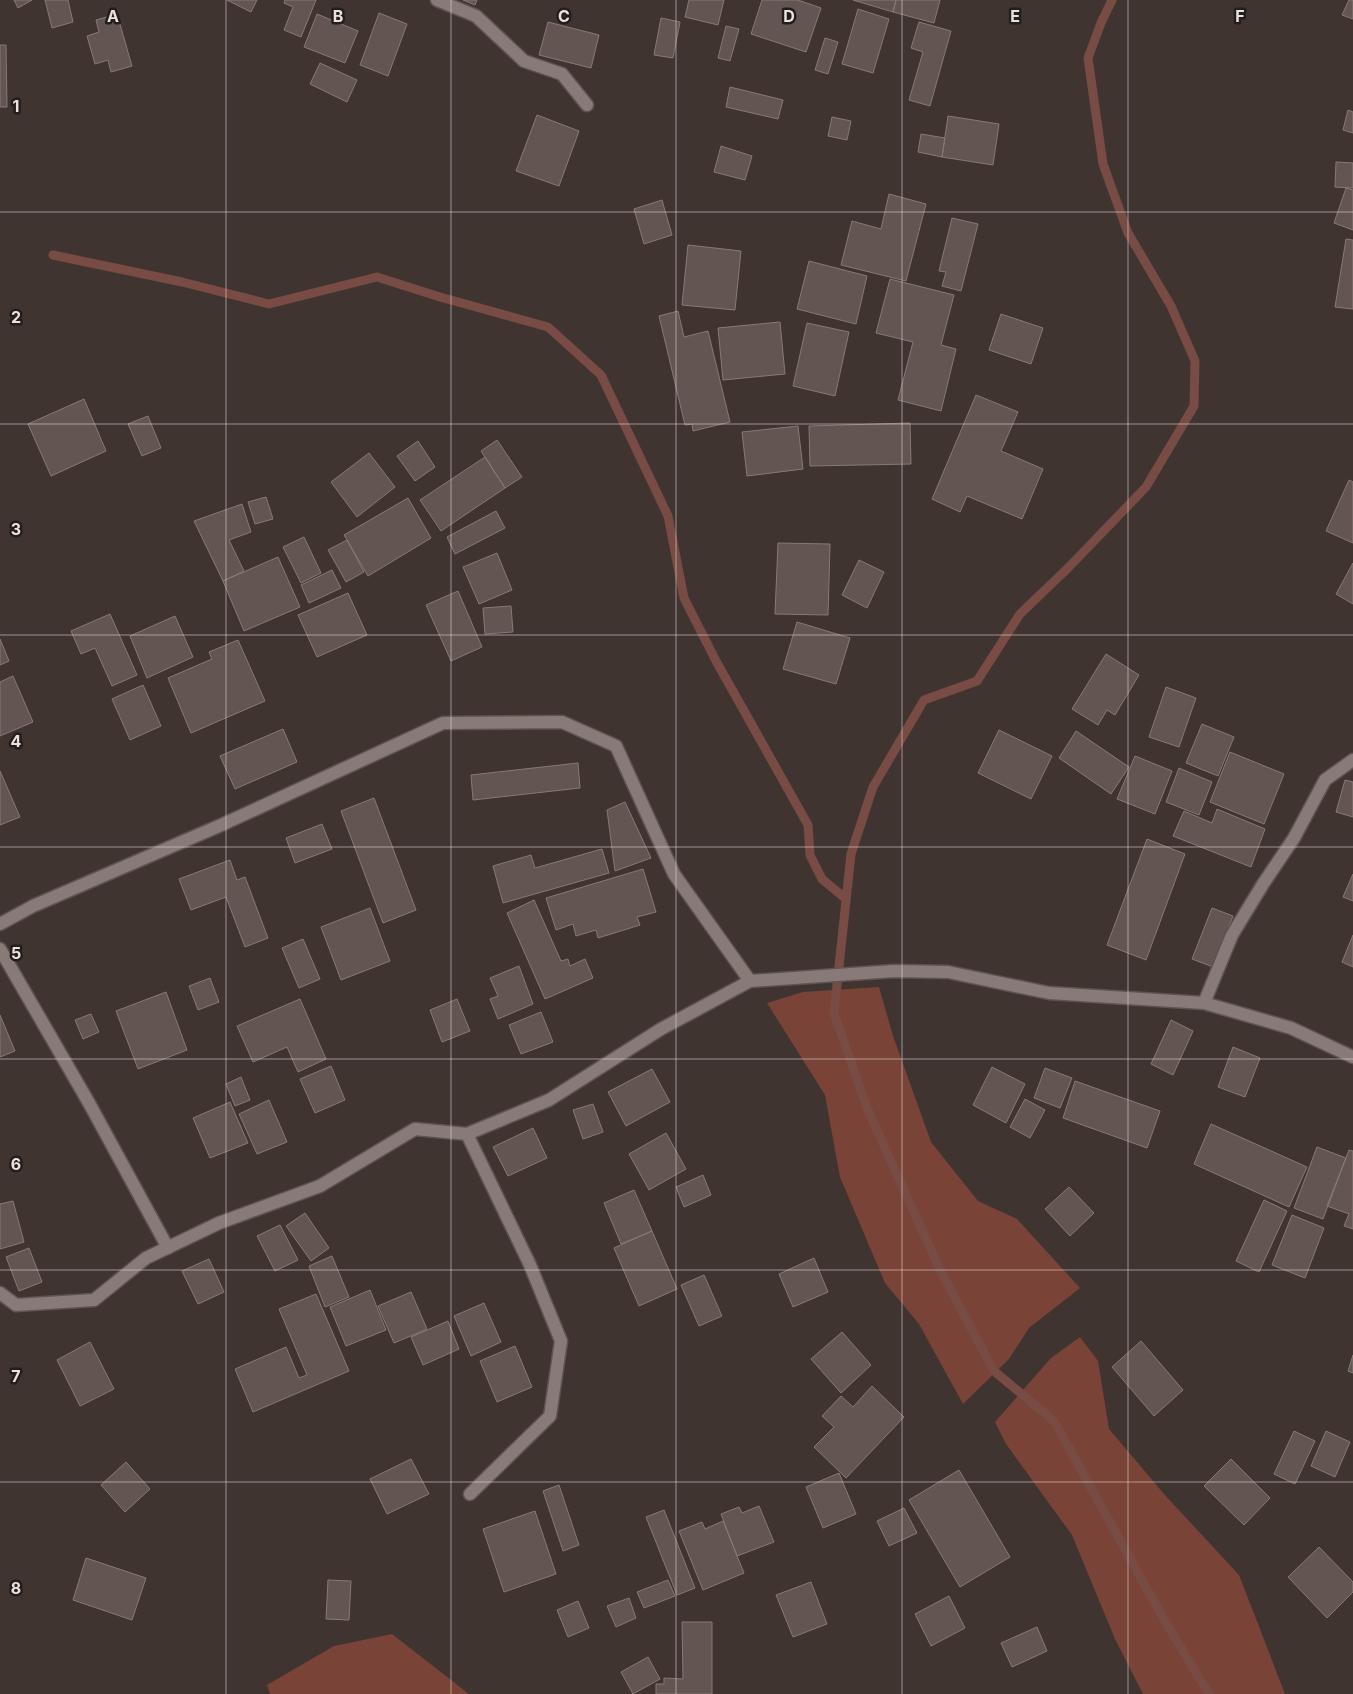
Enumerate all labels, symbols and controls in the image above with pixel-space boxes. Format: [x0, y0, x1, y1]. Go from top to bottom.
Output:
text: A [107, 6, 119, 26]
text: B [333, 6, 343, 26]
text: C [558, 6, 570, 26]
text: D [783, 6, 795, 26]
text: E [1010, 6, 1020, 26]
text: F [1235, 6, 1245, 26]
text: 1 [13, 96, 19, 116]
text: 2 [11, 307, 21, 327]
text: 3 [11, 519, 21, 539]
text: 4 [11, 731, 22, 751]
text: 5 [11, 943, 21, 963]
text: 6 [11, 1154, 21, 1174]
text: 7 [11, 1366, 21, 1386]
text: 8 [11, 1578, 21, 1598]

